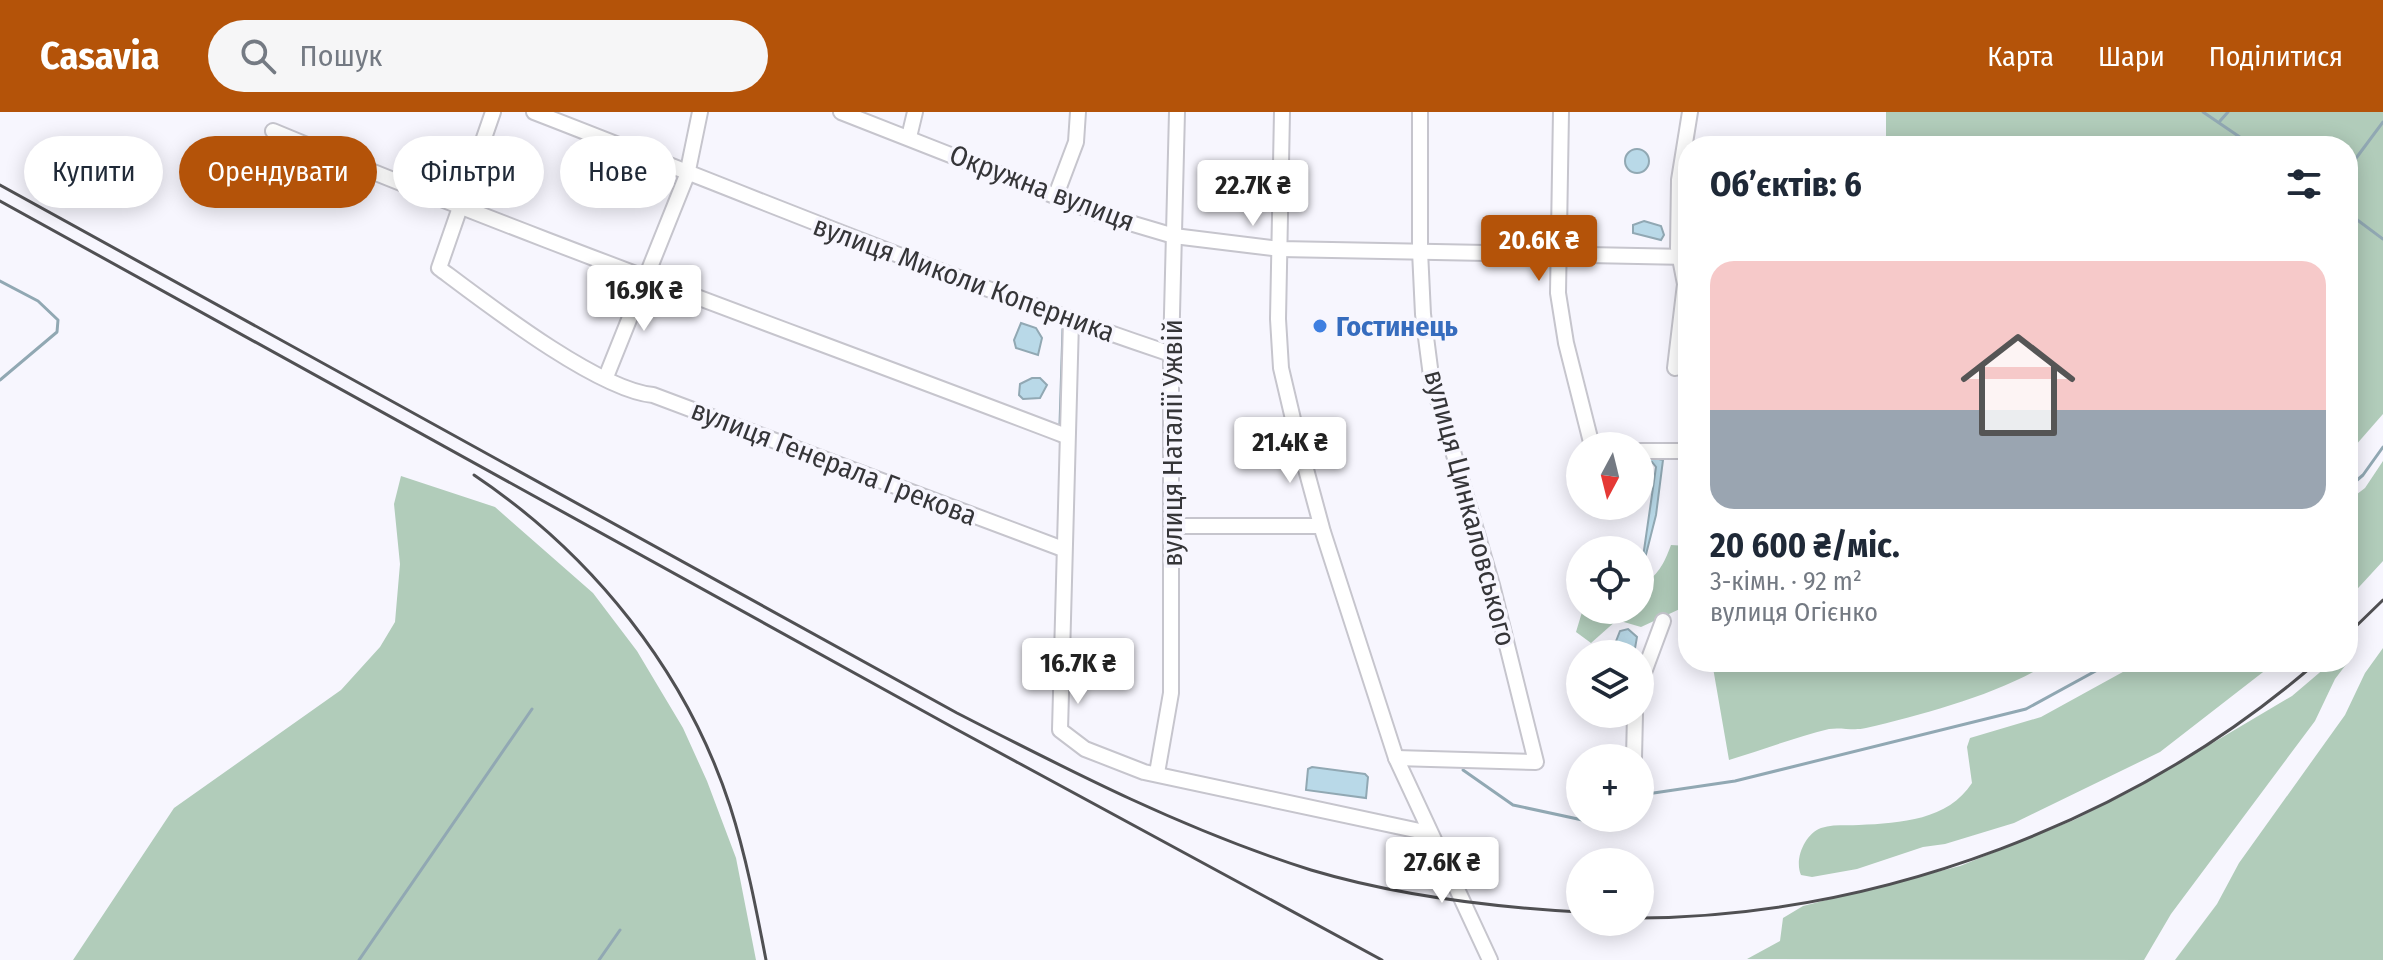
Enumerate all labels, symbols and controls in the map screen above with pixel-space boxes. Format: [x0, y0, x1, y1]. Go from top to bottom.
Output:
search box [208, 20, 768, 92]
text: Casavia [40, 33, 160, 79]
icon: search [236, 34, 280, 78]
text: Пошук [300, 38, 382, 74]
text: Карта [1987, 40, 2054, 73]
text: Шари [2098, 40, 2165, 73]
text: Поділитися [2209, 40, 2343, 73]
chip: Купити [24, 136, 163, 208]
chip: Орендувати [179, 136, 377, 208]
chip: Фільтри [393, 136, 544, 208]
chip: Нове [560, 136, 676, 208]
street label: Окружна вулиця [945, 138, 1139, 238]
pin: 22.7K ₴ [1179, 160, 1327, 228]
icon: filters [2282, 162, 2326, 206]
text: Об’єктів: 6 [1710, 164, 1862, 205]
text: 22.7K ₴ [1215, 170, 1291, 201]
street label: вулиця Миколи Коперника [809, 209, 1119, 349]
pin: 20.6K ₴ [1465, 215, 1613, 283]
text: 20.6K ₴ [1499, 225, 1579, 256]
pin: 16.9K ₴ [570, 265, 718, 333]
text: 16.9K ₴ [605, 275, 683, 306]
place label: Гостинець [1336, 310, 1458, 343]
icon: home [1946, 313, 2090, 457]
marker: Гостинець [1311, 317, 1329, 335]
street label: вулиця Наталії Ужвій [1156, 319, 1189, 567]
street label: вулиця Цинкаловського [1417, 366, 1523, 650]
street label: вулиця Генерала Грекова [687, 393, 981, 533]
pin: 21.4K ₴ [1216, 417, 1364, 485]
text: 21.4K ₴ [1252, 427, 1328, 458]
north arrow [1566, 432, 1654, 520]
map controls [1566, 432, 1654, 936]
text: 20 600 ₴/міс. [1710, 525, 1900, 566]
button: locate [1566, 536, 1654, 624]
text: 3-кімн. · 92 m² [1710, 566, 1862, 597]
text: вулиця Огієнко [1710, 597, 1878, 628]
pin: 16.7K ₴ [1004, 638, 1152, 706]
button: layers [1566, 640, 1654, 728]
text: 16.7K ₴ [1040, 648, 1116, 679]
button: + [1566, 744, 1654, 832]
pin: 27.6K ₴ [1368, 837, 1516, 905]
text: 27.6K ₴ [1404, 847, 1480, 878]
button: − [1566, 848, 1654, 936]

